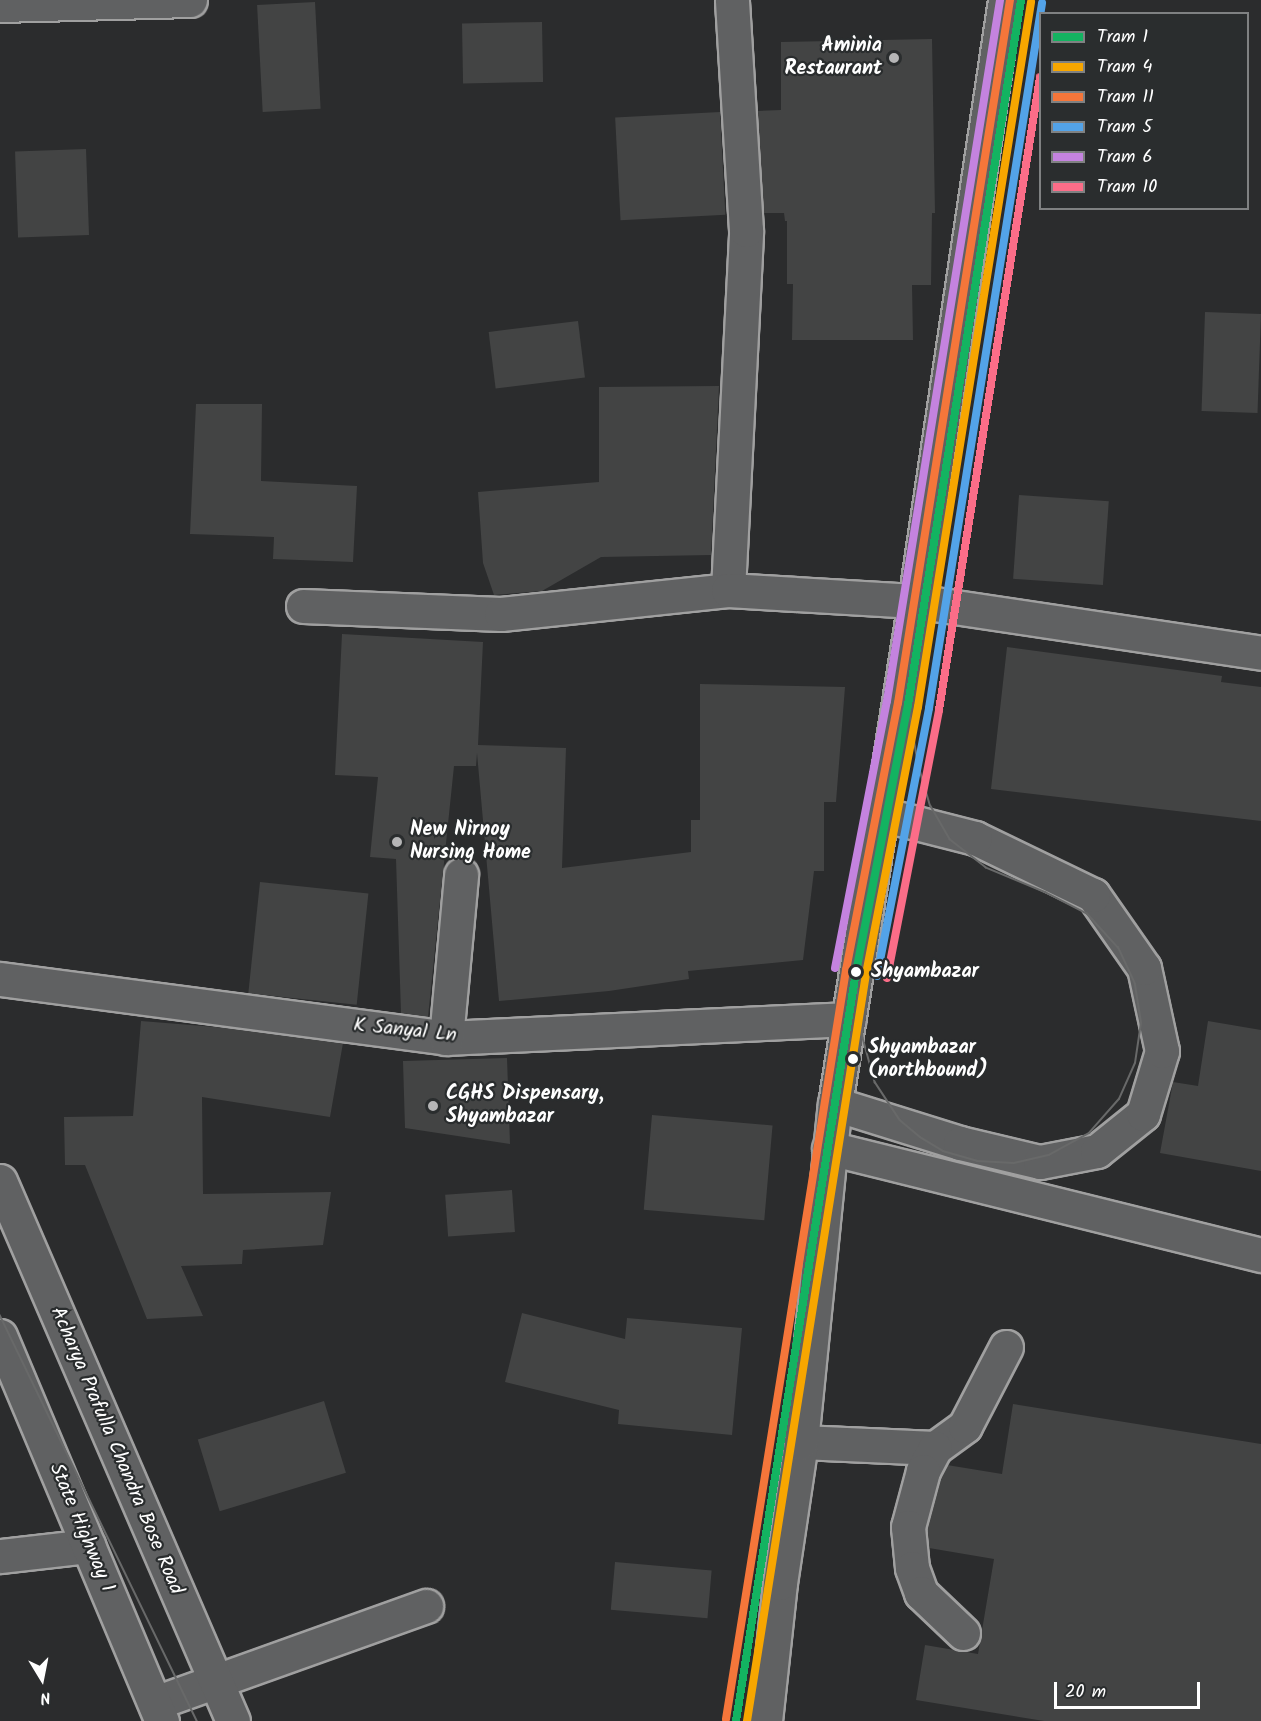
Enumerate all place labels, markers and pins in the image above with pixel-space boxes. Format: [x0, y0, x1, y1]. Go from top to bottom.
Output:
place label: Aminia Restaurant [784, 34, 882, 81]
marker: Aminia Restaurant [887, 51, 901, 65]
place label: New Nirnoy Nursing Home [410, 819, 531, 866]
marker: New Nirnoy Nursing Home [388, 833, 406, 851]
place label: Shyambazar [871, 960, 979, 984]
marker: Shyambazar [846, 962, 866, 982]
place label: Shyambazar (northbound) [868, 1036, 988, 1083]
marker: Shyambazar (northbound) [843, 1049, 863, 1069]
place label: CGHS Dispensary, Shyambazar [446, 1082, 604, 1129]
marker: CGHS Dispensary, Shyambazar [424, 1097, 442, 1115]

